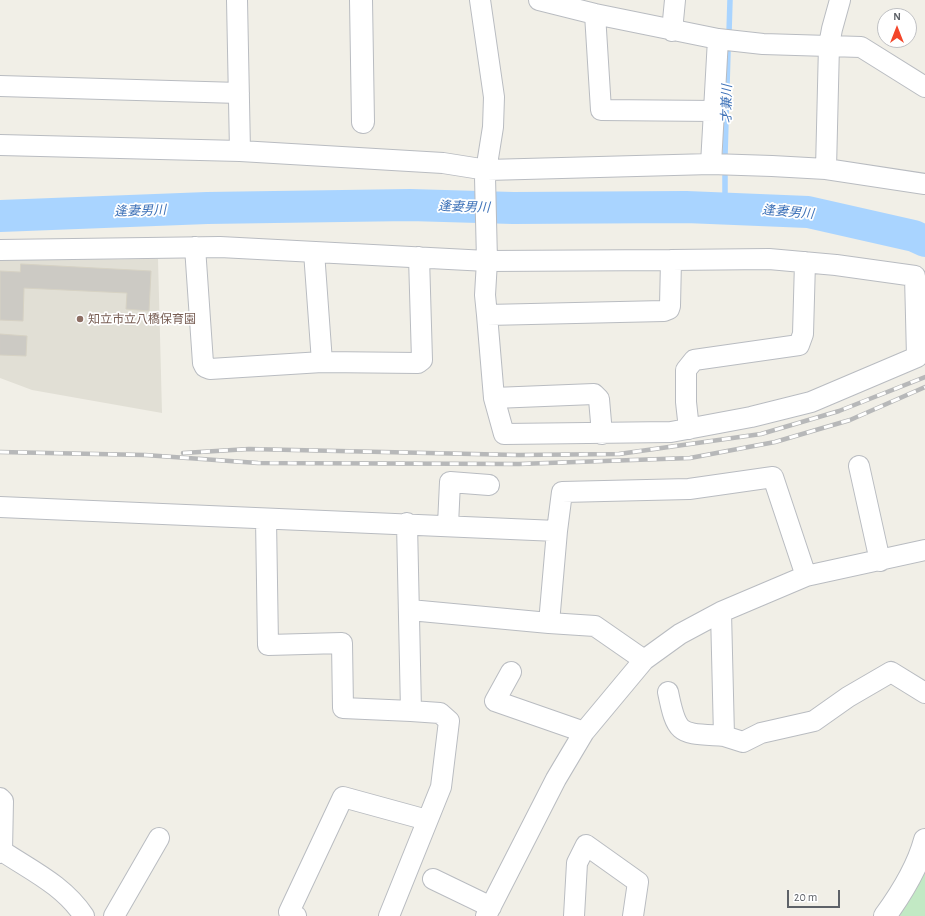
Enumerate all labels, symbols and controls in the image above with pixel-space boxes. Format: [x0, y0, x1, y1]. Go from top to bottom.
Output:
north arrow [877, 8, 917, 48]
text: N [893, 11, 901, 22]
water label: 才兼川 [719, 84, 735, 124]
water label: 逢妻男川 [438, 198, 490, 216]
water label: 逢妻男川 [114, 202, 166, 220]
water label: 逢妻男川 [761, 202, 815, 222]
place label: 知立市立八橋保育園 [88, 312, 196, 326]
marker: 知立市立八橋保育園 [75, 314, 85, 324]
scale bar [789, 882, 842, 908]
text: 20 m [794, 891, 817, 903]

